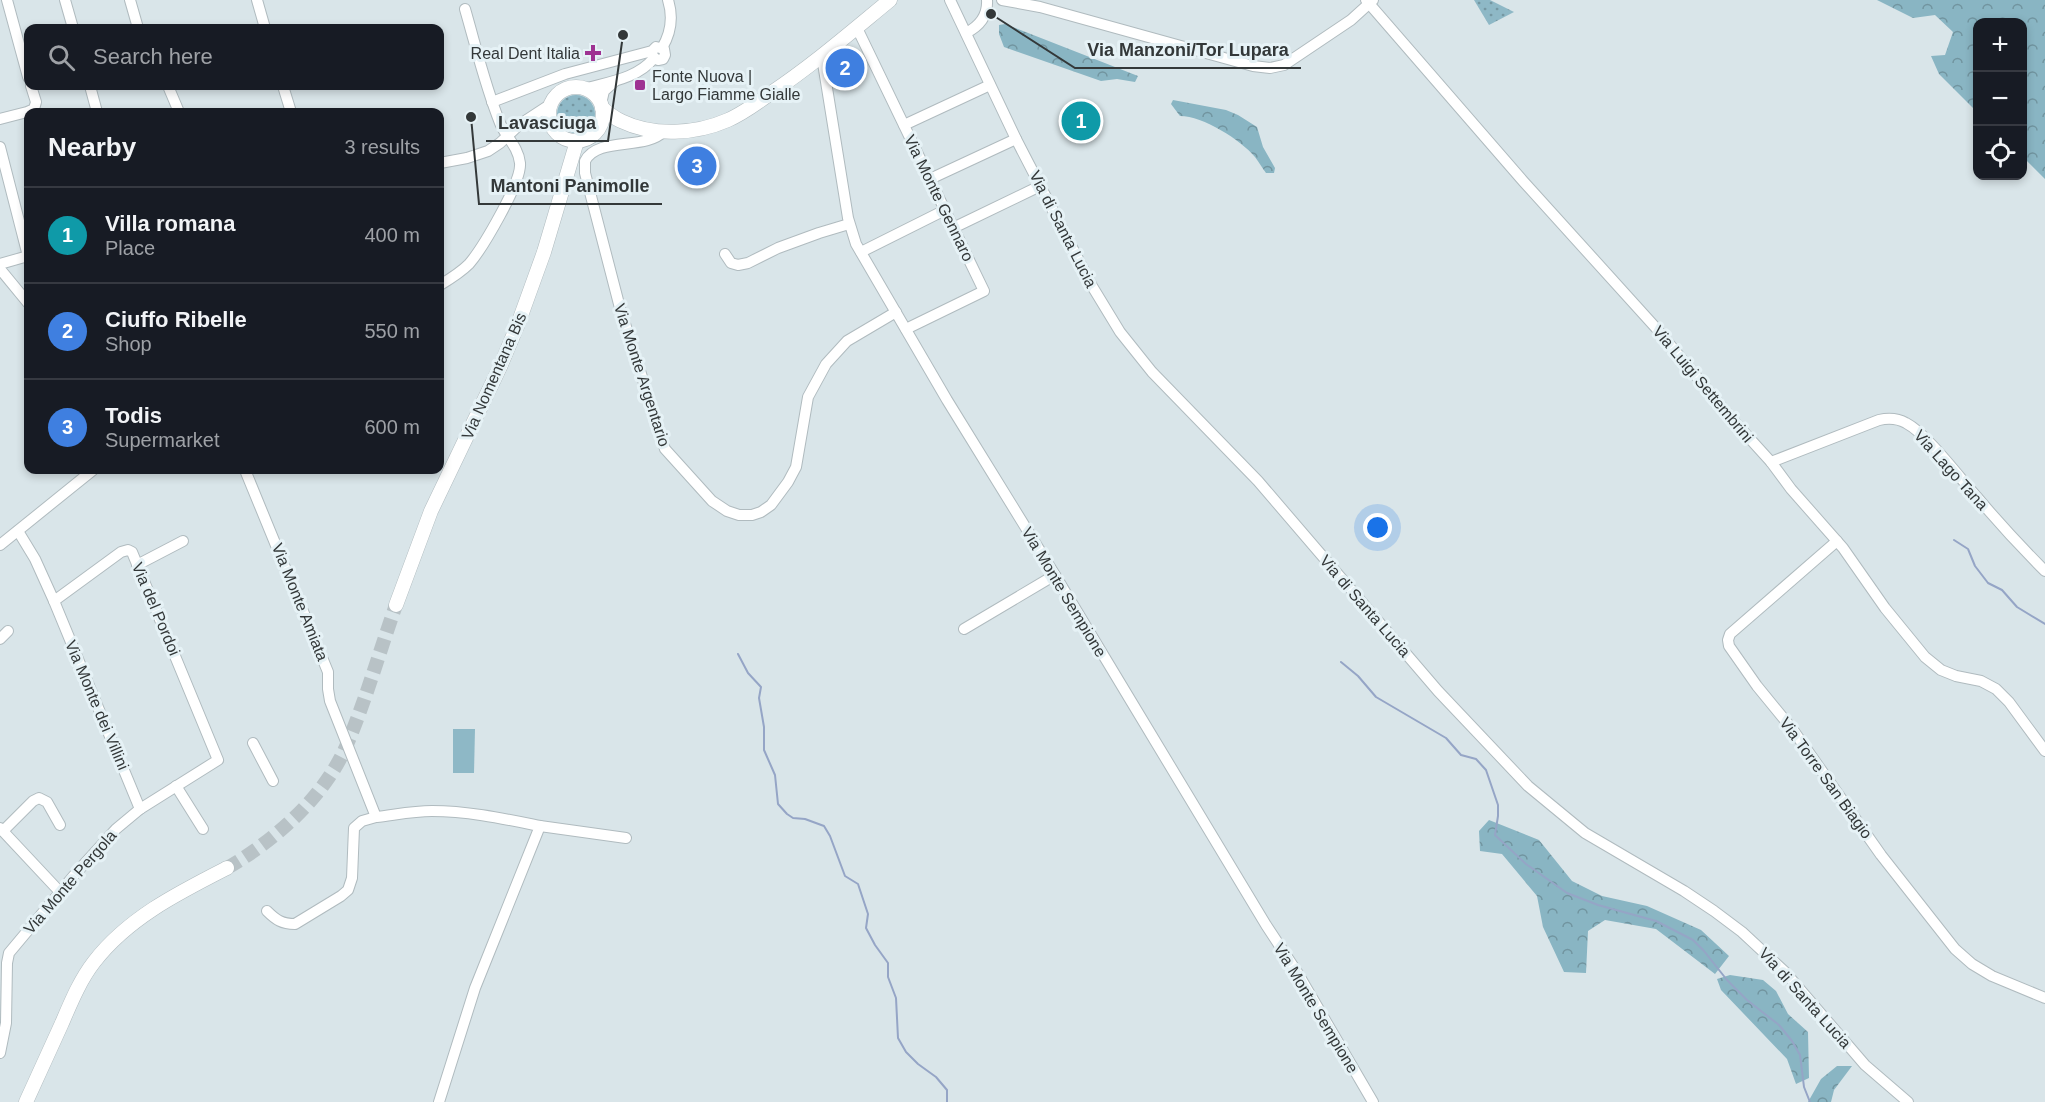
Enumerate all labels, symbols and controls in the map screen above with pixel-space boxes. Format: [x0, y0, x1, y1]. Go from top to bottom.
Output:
map controls [1973, 18, 2027, 180]
button: + [1973, 18, 2027, 72]
search box [24, 24, 444, 90]
callout: Via Manzoni/Tor Lupara [1075, 32, 1301, 68]
text: Via Manzoni/Tor Lupara [1087, 40, 1290, 60]
icon: search [45, 41, 78, 74]
text: Search here [93, 44, 213, 69]
marker: Real Dent Italia [584, 44, 602, 62]
place label: Real Dent Italia [471, 45, 580, 62]
pin: 2 [826, 46, 864, 90]
place label: Fonte Nuova | Largo Fiamme Gialle [652, 68, 801, 103]
button: − [1973, 72, 2027, 126]
marker: Fonte Nuova | Largo Fiamme Gialle [633, 78, 647, 92]
pin: 1 [1062, 98, 1100, 144]
callout: Lavasciuga [486, 105, 608, 141]
text: Lavasciuga [498, 113, 597, 133]
button: locate [1973, 126, 2027, 180]
text: Nearby [48, 132, 136, 162]
street label: Via Monte Gennaro [901, 132, 977, 264]
text: 3 results [344, 136, 420, 158]
pin: 3 [678, 144, 716, 188]
callout: Mantoni Panimolle [479, 168, 662, 204]
street label: Via di Santa Lucia [1026, 168, 1100, 290]
text: Mantoni Panimolle [490, 176, 650, 196]
text: Villa romana [105, 211, 235, 236]
text: 1 [62, 224, 73, 246]
text: 400 m [364, 224, 420, 246]
text: Place [105, 237, 155, 259]
street label: Via Monte Argentario [611, 301, 673, 449]
text: Ciuffo Ribelle [105, 307, 247, 332]
street label: Via Nomentana Bis [458, 310, 530, 442]
text: 2 [62, 320, 73, 342]
text: 550 m [364, 320, 420, 342]
street label: Via Luigi Settembrini [1649, 322, 1757, 446]
text: Shop [105, 333, 152, 355]
text: Todis [105, 403, 162, 428]
text: 3 [62, 416, 73, 438]
text: 600 m [364, 416, 420, 438]
street label: Via Lago Tana [1911, 427, 1991, 514]
text: Supermarket [105, 429, 220, 451]
your location [1363, 513, 1392, 542]
street label: Via Monte Sempione [1019, 524, 1110, 660]
street label: Via Monte Amiata [269, 541, 331, 663]
street label: Via di Santa Lucia [1316, 552, 1414, 660]
street label: Via del Pordoi [129, 560, 183, 658]
street label: Via Monte dei Villini [62, 638, 132, 772]
street label: Via Torre San Biagio [1776, 714, 1876, 842]
street label: Via Monte Pergola [21, 827, 120, 937]
street label: Via Monte Sempione [1271, 940, 1362, 1076]
street label: Via di Santa Lucia [1756, 944, 1854, 1052]

